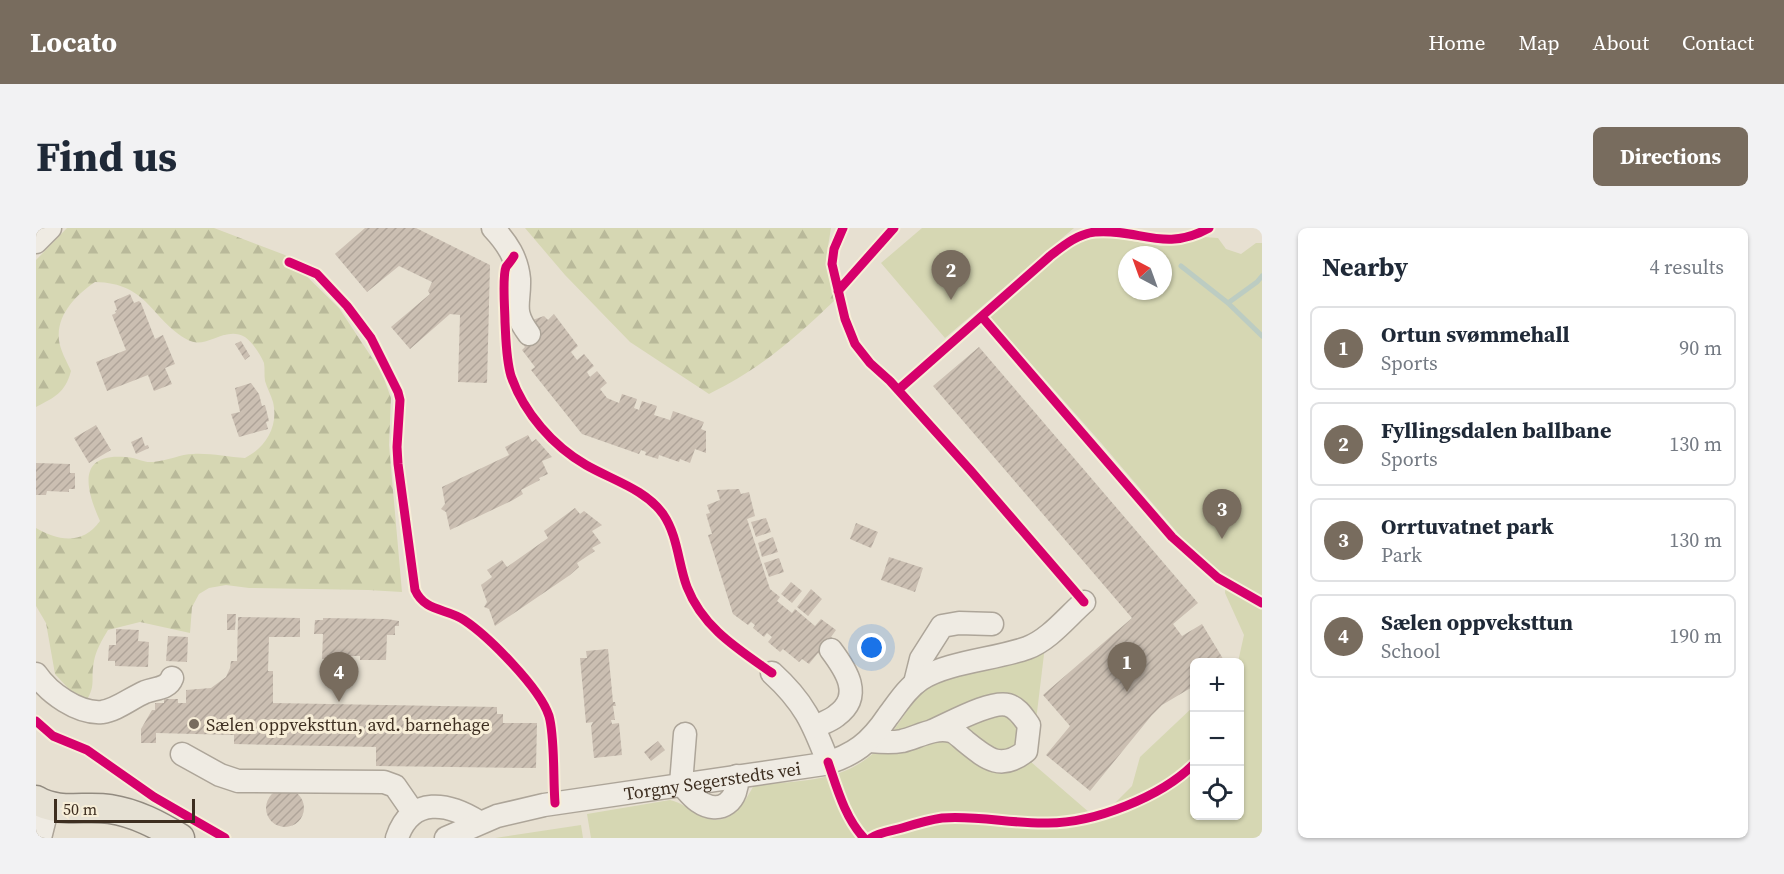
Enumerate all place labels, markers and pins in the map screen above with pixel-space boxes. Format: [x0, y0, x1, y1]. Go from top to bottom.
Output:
pin: 2 [932, 250, 970, 300]
pin: 3 [1202, 490, 1242, 539]
pin: 1 [1108, 642, 1146, 692]
pin: 4 [320, 652, 358, 702]
place label: Sælen oppveksttun, avd. barnehage [206, 712, 490, 737]
marker: Sælen oppveksttun, avd. barnehage [187, 717, 201, 731]

